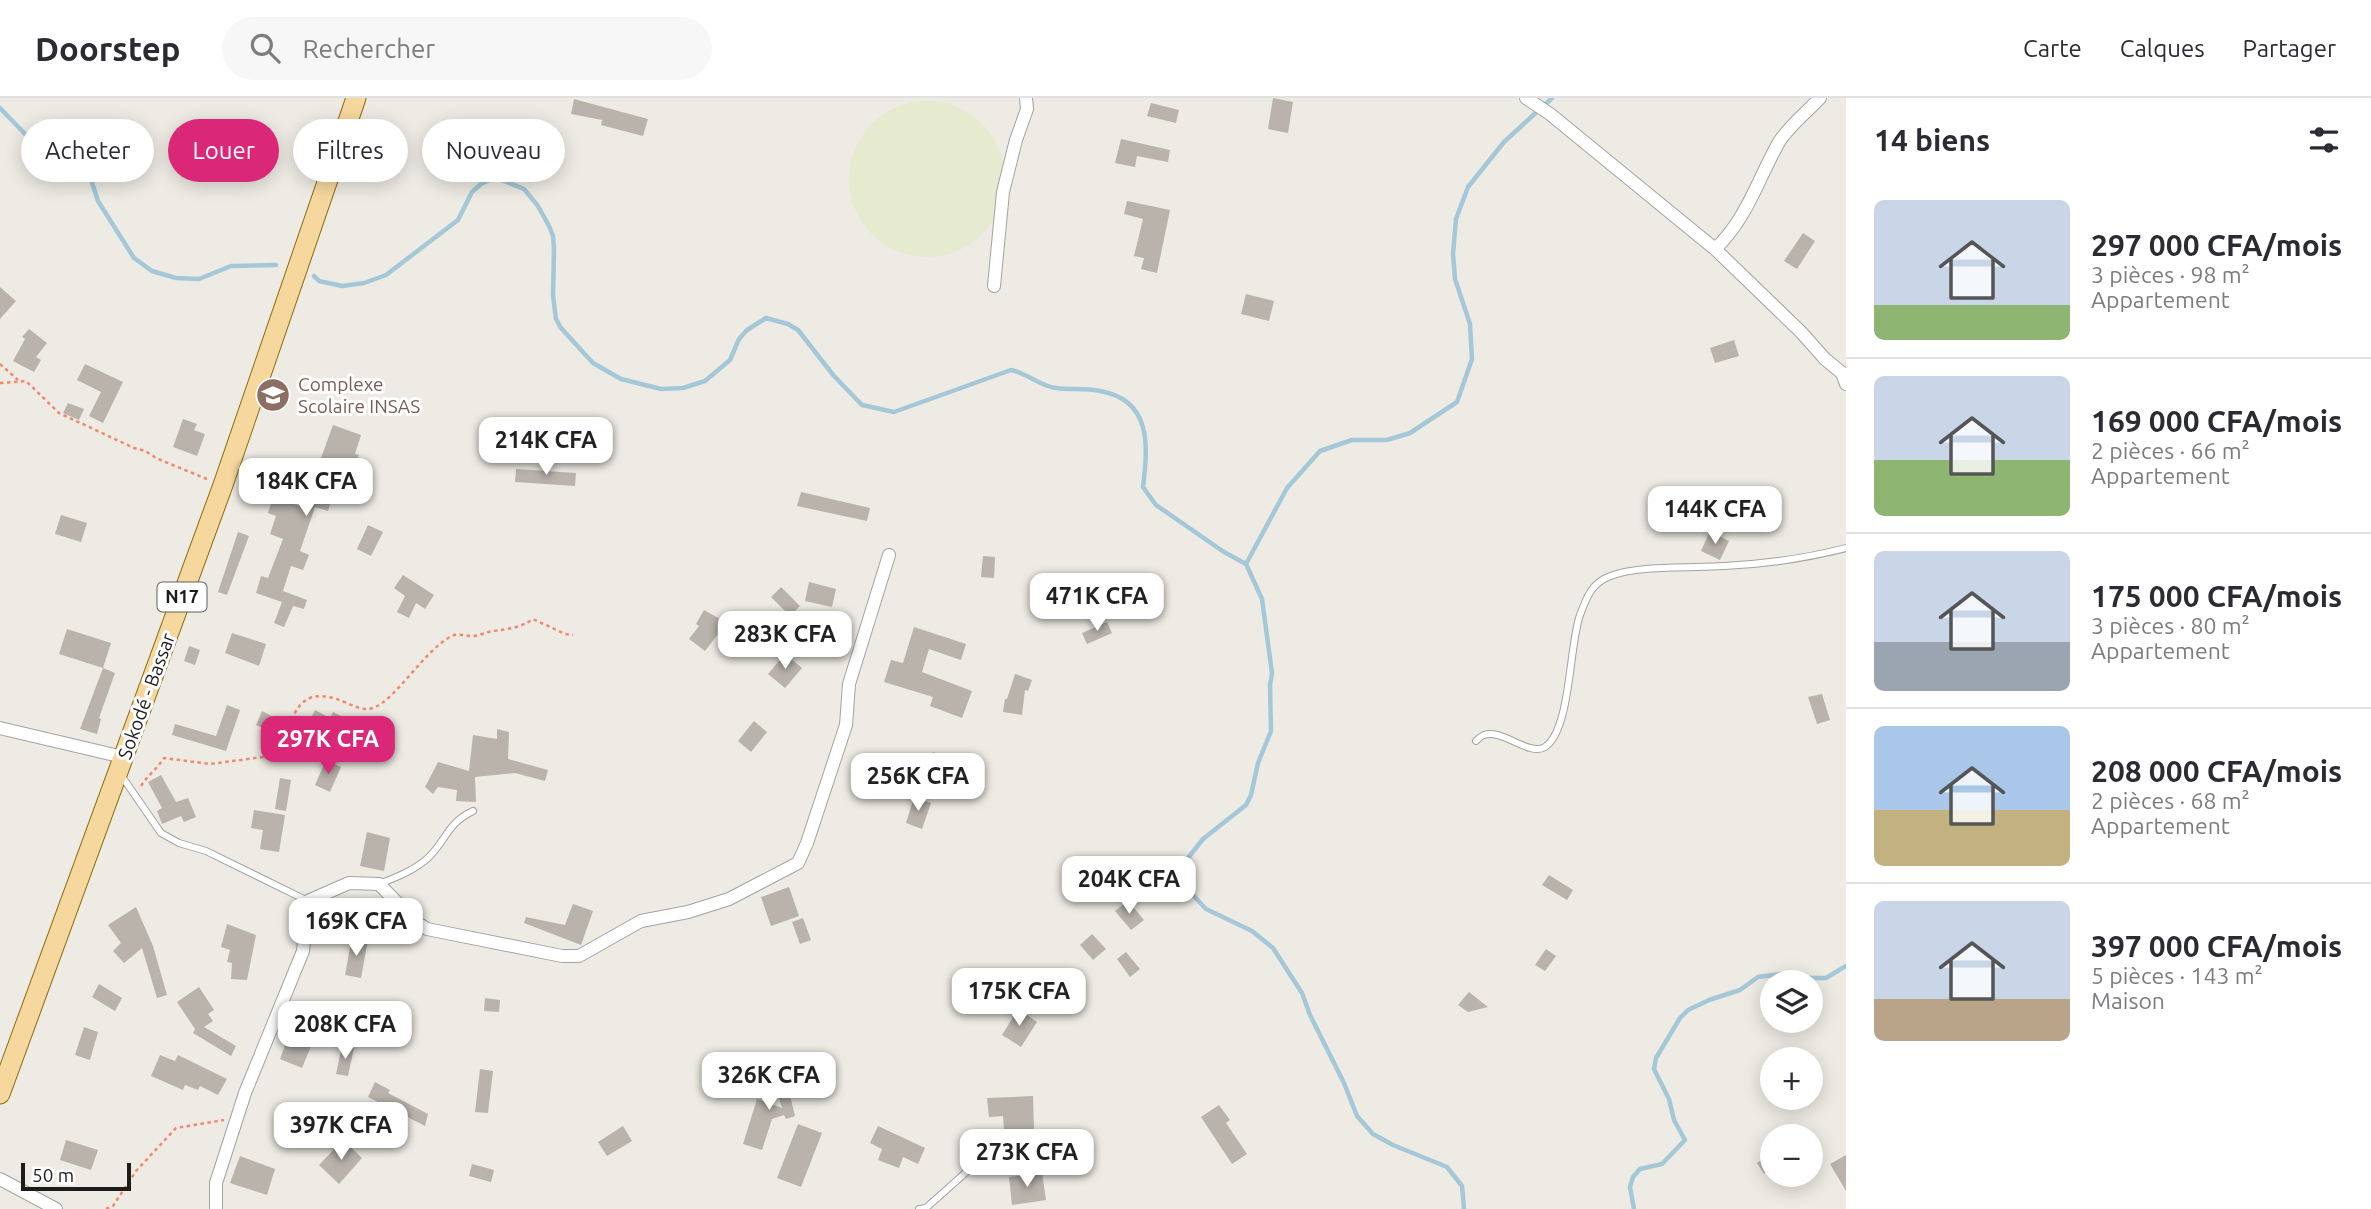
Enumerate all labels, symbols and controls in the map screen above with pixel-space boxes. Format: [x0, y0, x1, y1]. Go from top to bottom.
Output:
search box [222, 17, 712, 80]
icon: search [246, 29, 284, 67]
text: Doorstep [35, 30, 180, 67]
text: Rechercher [302, 34, 435, 63]
text: Carte [2023, 35, 2082, 62]
text: Calques [2120, 35, 2205, 62]
text: Partager [2243, 35, 2336, 62]
chip: Acheter [21, 119, 154, 182]
chip: Louer [168, 119, 279, 182]
chip: Filtres [293, 119, 408, 182]
chip: Nouveau [422, 119, 565, 182]
icon: filters [2305, 121, 2343, 159]
text: 14 biens [1874, 123, 1990, 157]
icon: home [1930, 228, 2014, 312]
text: 297 000 CFA/mois [2091, 228, 2342, 262]
text: 3 pièces · 98 m² [2091, 262, 2250, 287]
text: Appartement [2091, 287, 2230, 312]
place label: Complexe Scolaire INSAS [298, 373, 420, 417]
school or university icon: Complexe Scolaire INSAS [254, 376, 292, 414]
icon: home [1930, 404, 2014, 488]
text: 169 000 CFA/mois [2091, 404, 2342, 438]
pin: 214K CFA [474, 418, 618, 477]
text: 214K CFA [495, 427, 597, 452]
text: 2 pièces · 66 m² [2091, 438, 2250, 463]
pin: 184K CFA [234, 458, 378, 518]
text: Appartement [2091, 463, 2230, 488]
text: 184K CFA [255, 468, 357, 493]
pin: 144K CFA [1643, 486, 1787, 546]
text: 144K CFA [1664, 496, 1766, 521]
pin: 471K CFA [1025, 574, 1169, 633]
icon: home [1930, 579, 2014, 663]
text: 175 000 CFA/mois [2091, 579, 2342, 613]
road number: N17 [158, 583, 206, 612]
text: 471K CFA [1046, 583, 1148, 608]
pin: 283K CFA [713, 612, 857, 671]
text: 3 pièces · 80 m² [2091, 613, 2250, 638]
text: 283K CFA [734, 621, 836, 646]
street label: Sokodé - Bassar [113, 630, 179, 762]
text: Appartement [2091, 638, 2230, 663]
pin: 297K CFA [256, 716, 400, 776]
text: 297K CFA [277, 726, 379, 751]
pin: 256K CFA [846, 754, 990, 813]
icon: home [1930, 754, 2014, 838]
text: 208 000 CFA/mois [2091, 754, 2342, 788]
text: 256K CFA [867, 763, 969, 788]
text: 2 pièces · 68 m² [2091, 788, 2250, 813]
text: Appartement [2091, 813, 2230, 838]
pin: 204K CFA [1057, 856, 1201, 916]
text: 204K CFA [1078, 866, 1180, 891]
pin: 169K CFA [284, 898, 428, 958]
text: 169K CFA [305, 908, 407, 933]
icon: home [1930, 929, 2014, 1013]
text: 397 000 CFA/mois [2091, 929, 2342, 963]
text: 5 pièces · 143 m² [2091, 963, 2263, 988]
pin: 175K CFA [947, 968, 1091, 1028]
map controls [1760, 970, 1823, 1187]
button: layers [1760, 970, 1823, 1033]
text: 175K CFA [968, 978, 1070, 1003]
text: Maison [2091, 988, 2165, 1013]
pin: 208K CFA [273, 1002, 417, 1061]
text: 208K CFA [294, 1011, 396, 1036]
button: + [1760, 1047, 1823, 1110]
pin: 326K CFA [697, 1052, 841, 1112]
text: 326K CFA [718, 1062, 820, 1087]
pin: 397K CFA [269, 1102, 413, 1162]
text: 397K CFA [290, 1112, 392, 1137]
button: − [1760, 1124, 1823, 1187]
pin: 273K CFA [955, 1130, 1099, 1189]
text: 273K CFA [976, 1139, 1078, 1164]
scale bar [21, 1160, 131, 1192]
text: 50 m [32, 1164, 74, 1186]

